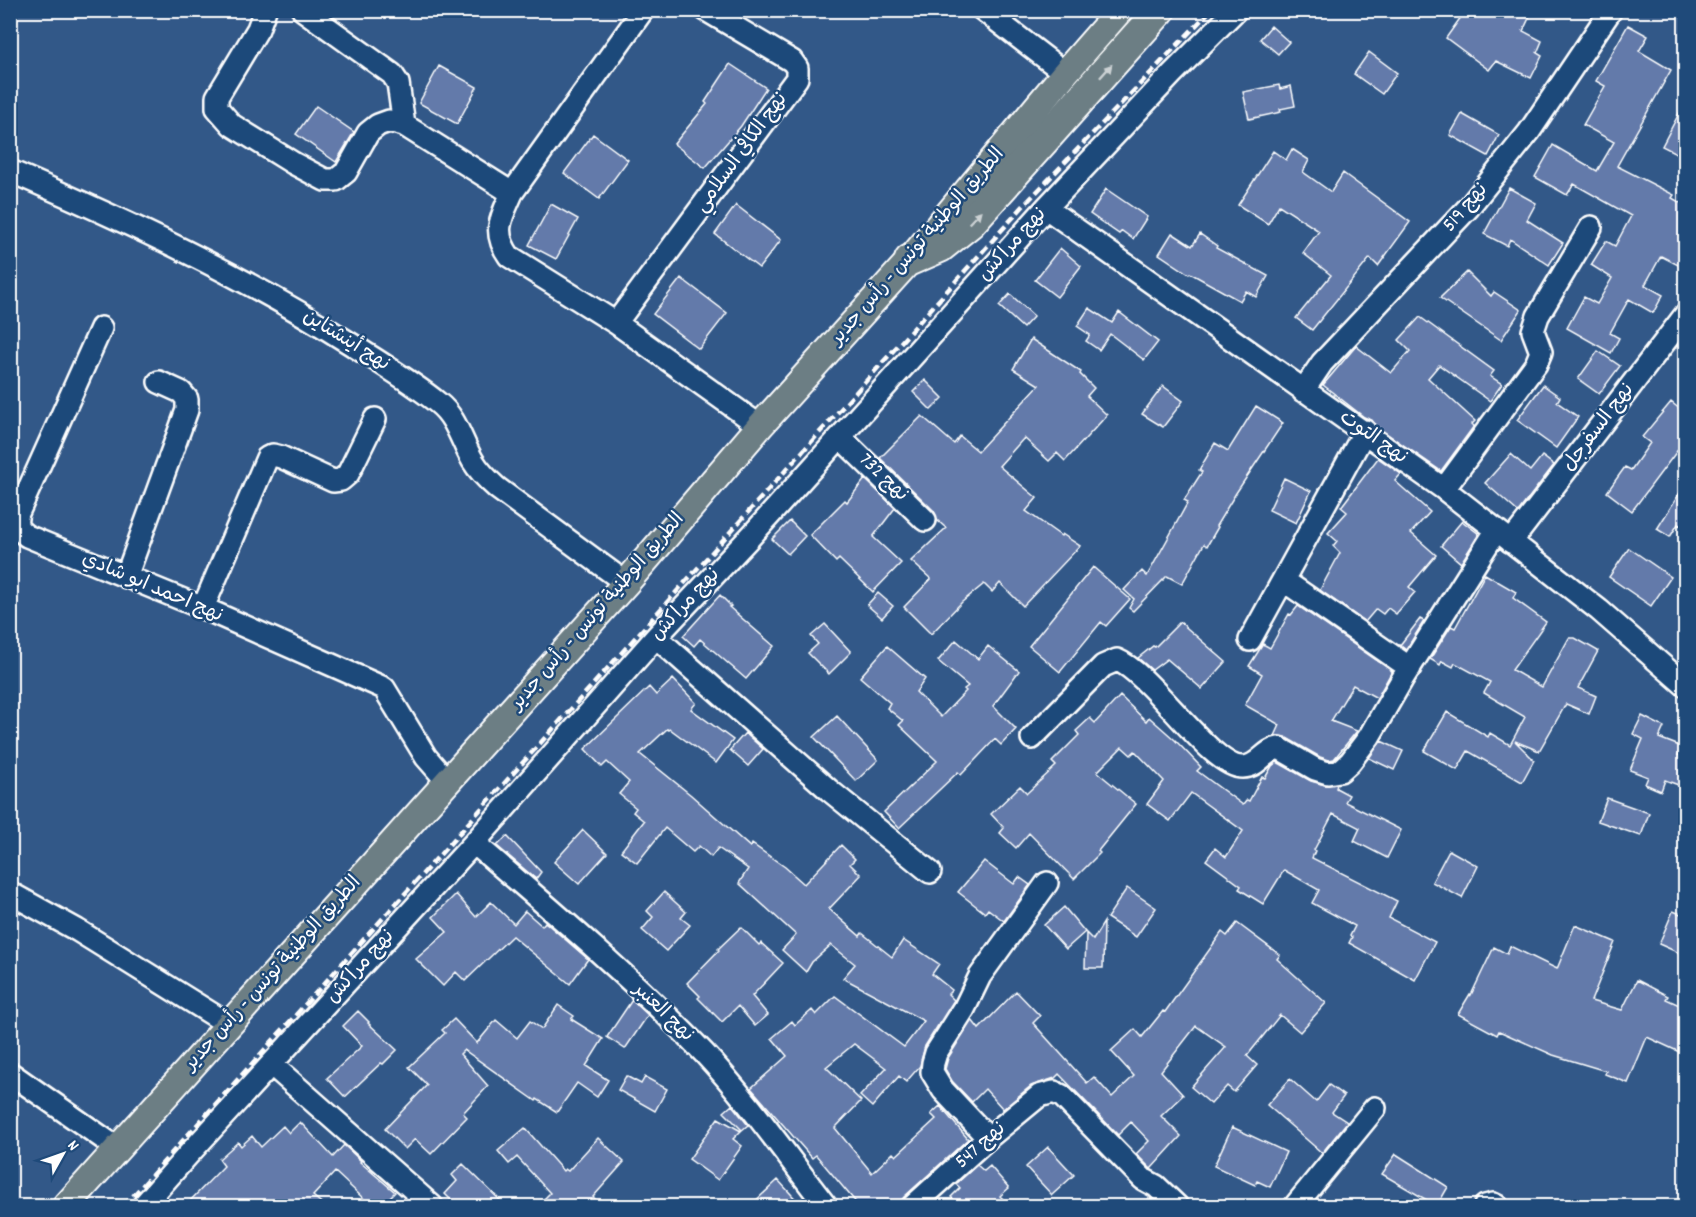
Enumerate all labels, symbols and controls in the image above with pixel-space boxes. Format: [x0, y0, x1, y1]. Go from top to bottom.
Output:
one-way arrow [1099, 64, 1112, 79]
street label: نهج الكافي السلامي [687, 86, 796, 219]
street label: الطريق الوطنية تونس - رأس جدير [823, 142, 1012, 354]
street label: نهج 519 [1437, 177, 1495, 239]
street label: نهج مراكش [972, 202, 1054, 288]
one-way arrow [968, 210, 982, 224]
street label: نهج أينشتاين [297, 303, 395, 379]
street label: نهج السفرجل [1556, 378, 1642, 478]
street label: نهج التوت [1333, 404, 1413, 472]
street label: نهج 732 [852, 447, 914, 509]
street label: الطريق الوطنية تونس - رأس جدير [503, 507, 692, 719]
street label: نهج احمد ابو شادي [77, 546, 227, 630]
street label: نهج مراكش [645, 562, 727, 648]
street label: الطريق الوطنية تونس - رأس جدير [176, 870, 368, 1079]
street label: نهج مراكش [320, 924, 402, 1010]
street label: نهج العنبر [625, 976, 700, 1049]
street label: نهج 547 [949, 1116, 1013, 1176]
north arrow [33, 1124, 93, 1184]
text: N [61, 1136, 84, 1156]

